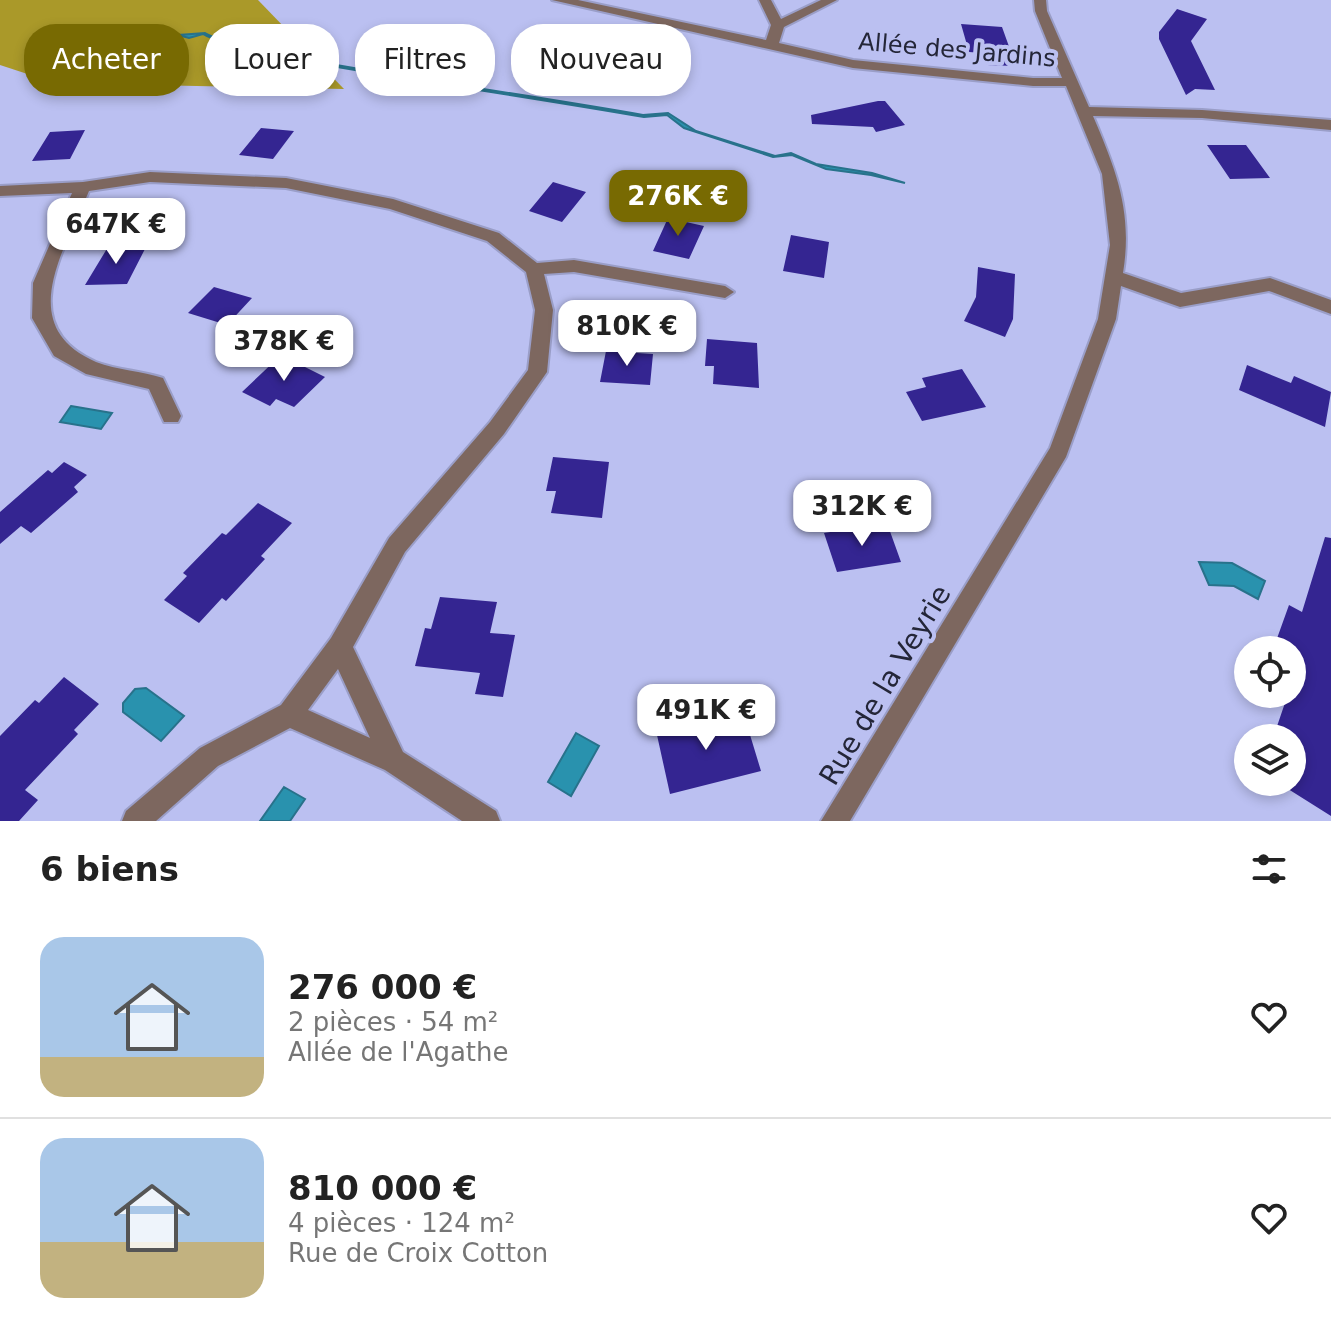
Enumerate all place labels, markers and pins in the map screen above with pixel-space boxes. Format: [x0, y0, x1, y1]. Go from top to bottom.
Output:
pin: 276K € [613, 170, 743, 238]
pin: 647K € [51, 198, 181, 266]
pin: 810K € [562, 300, 692, 368]
pin: 378K € [219, 315, 349, 383]
pin: 312K € [797, 480, 927, 548]
pin: 491K € [641, 684, 771, 752]

